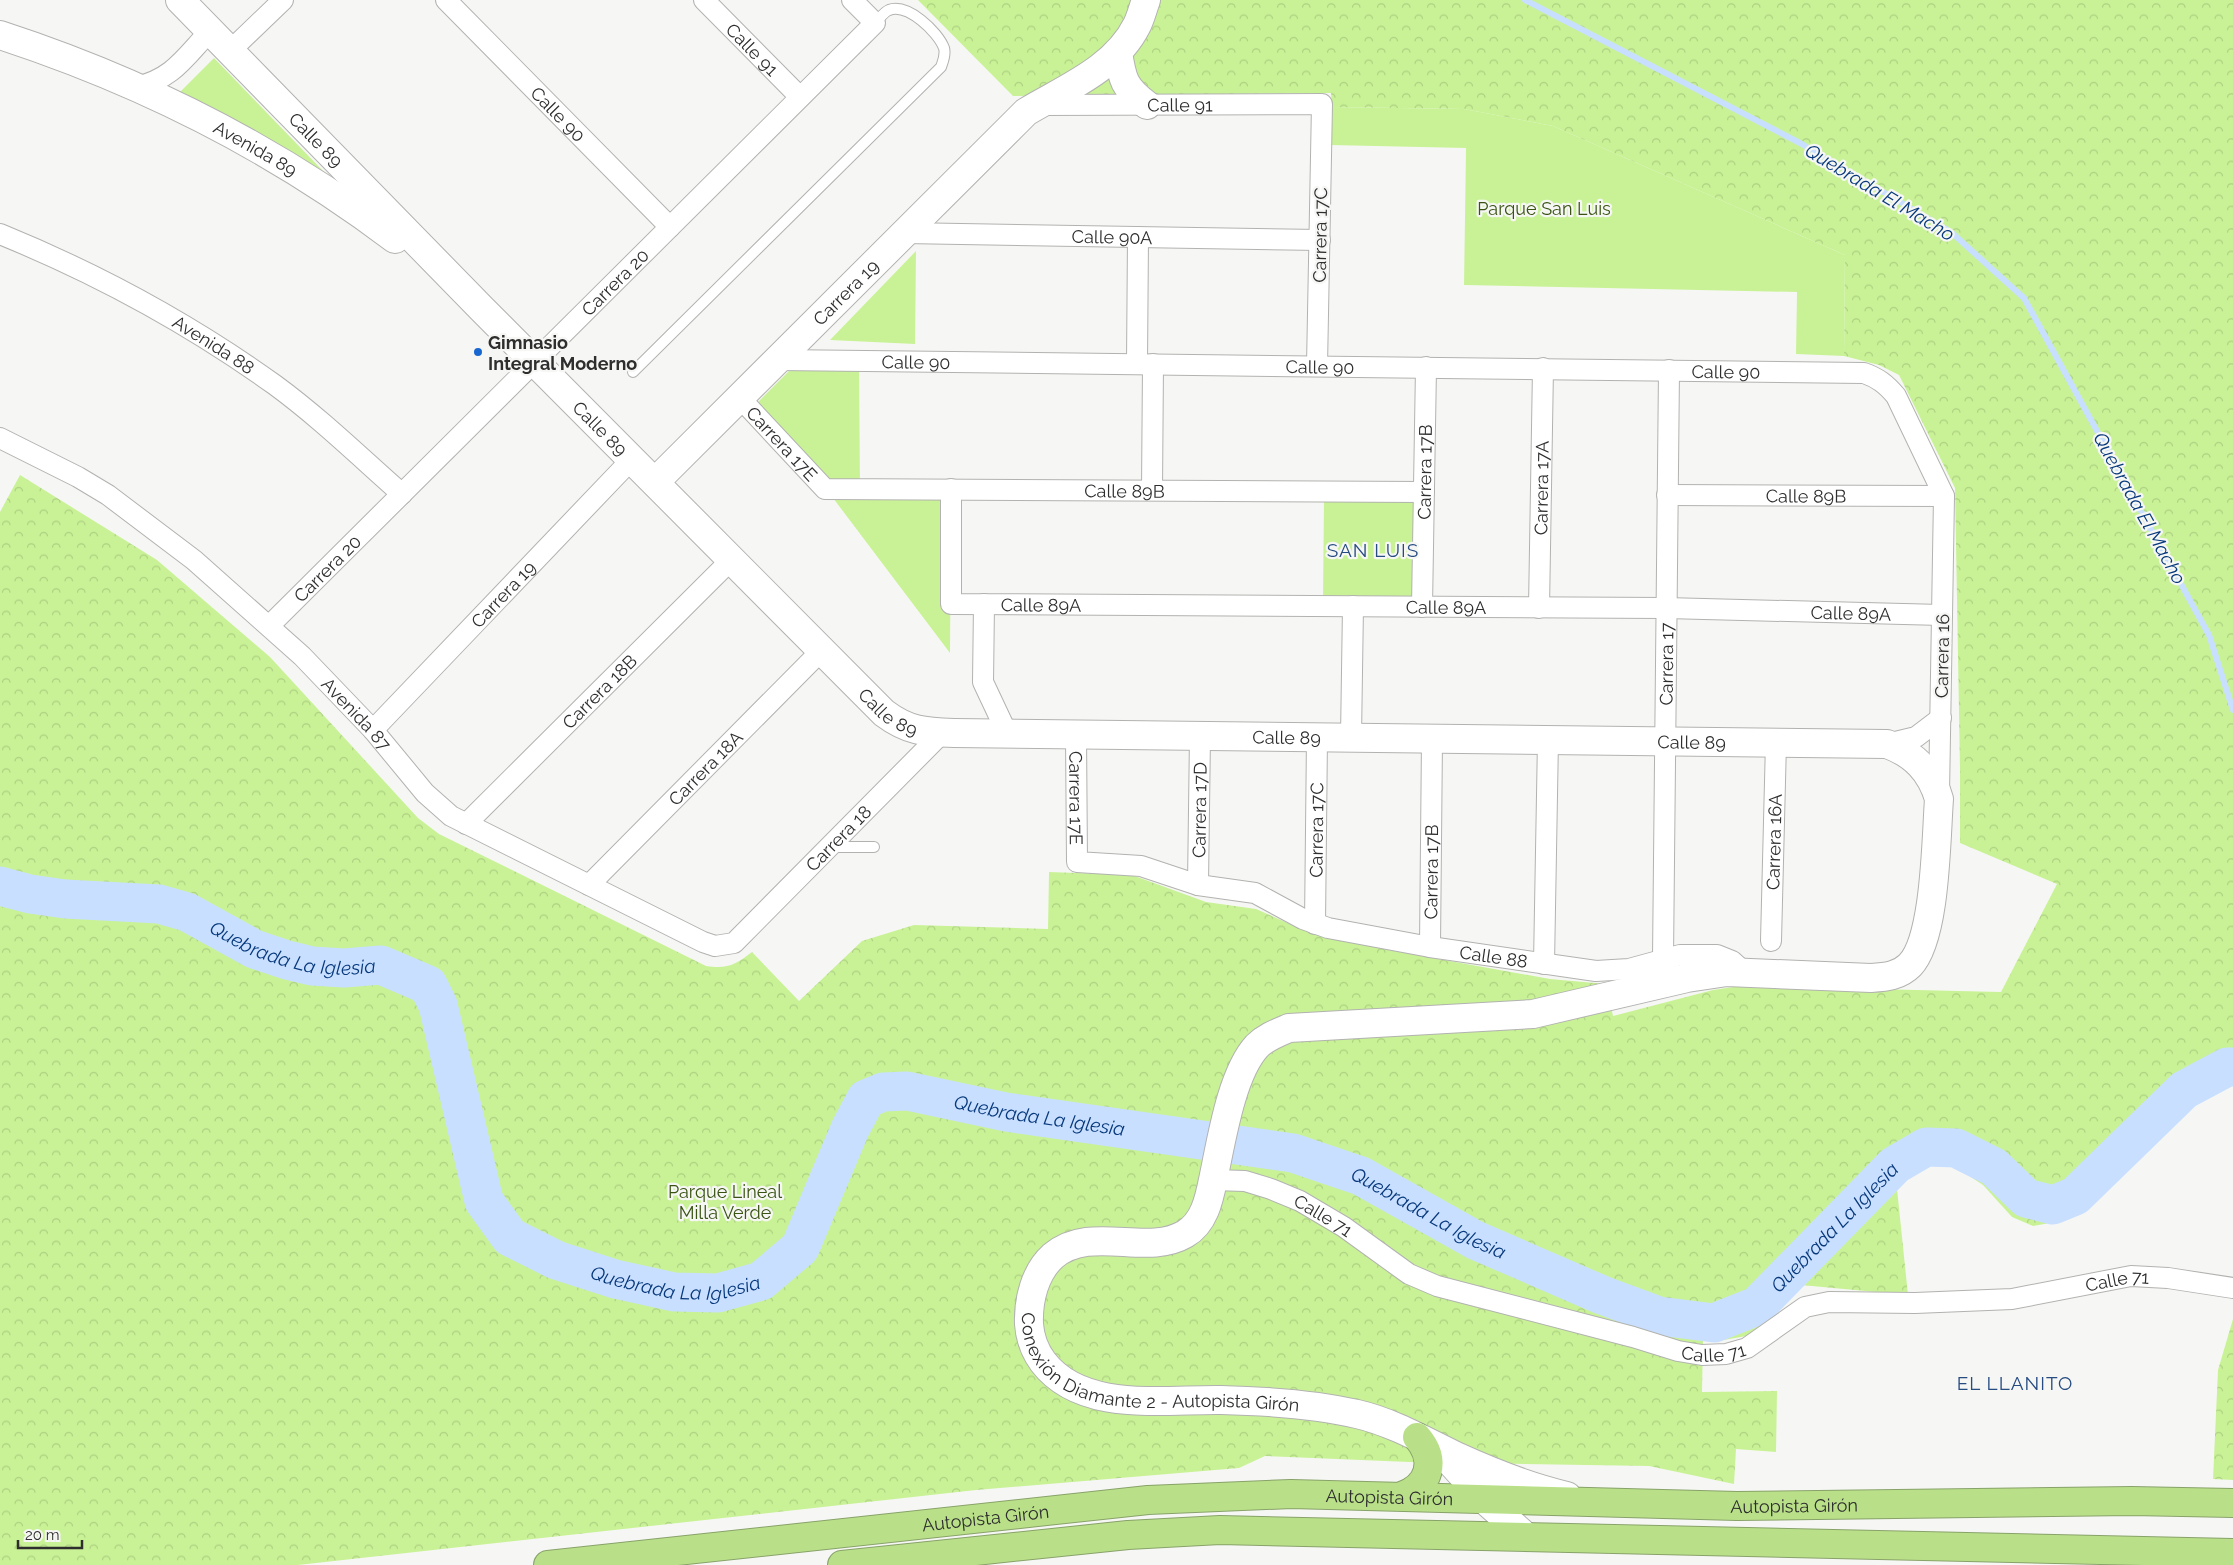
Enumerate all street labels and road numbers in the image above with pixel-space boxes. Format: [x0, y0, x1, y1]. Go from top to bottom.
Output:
street label: Calle 91 [722, 18, 783, 80]
street label: Calle 90 [527, 82, 590, 146]
street label: Calle 91 [1147, 94, 1213, 115]
street label: Calle 89 [285, 108, 348, 171]
street label: Avenida 89 [210, 116, 301, 180]
street label: Carrera 17C [1309, 187, 1331, 283]
street label: Calle 90A [1072, 225, 1152, 248]
street label: Carrera 20 [577, 244, 653, 320]
street label: Carrera 19 [808, 255, 883, 329]
street label: Avenida 88 [169, 311, 259, 378]
street label: Calle 90 [881, 351, 950, 373]
street label: Calle 90 [1285, 356, 1354, 377]
street label: Calle 90 [1691, 360, 1760, 382]
street label: Calle 89 [569, 396, 632, 460]
street label: Carrera 17E [743, 402, 822, 485]
street label: Carrera 17B [1413, 424, 1436, 520]
street label: Carrera 17A [1530, 441, 1552, 535]
street label: Calle 89B [1084, 480, 1165, 501]
street label: Calle 89B [1766, 485, 1846, 506]
street label: Carrera 20 [289, 530, 365, 606]
street label: Carrera 19 [466, 556, 540, 632]
street label: Calle 89A [1001, 594, 1081, 615]
street label: Calle 89A [1406, 596, 1486, 617]
street label: Calle 89A [1810, 601, 1891, 624]
street label: Carrera 16 [1931, 614, 1953, 698]
street label: Carrera 17 [1655, 622, 1677, 706]
street label: Carrera 18B [558, 650, 641, 733]
street label: Avenida 87 [318, 673, 396, 755]
street label: Calle 89 [855, 683, 920, 740]
street label: Carrera 18A [664, 726, 746, 809]
street label: Calle 89 [1252, 726, 1321, 748]
street label: Calle 89 [1657, 731, 1726, 753]
street label: Carrera 17E [1066, 751, 1087, 845]
street label: Carrera 17D [1188, 762, 1210, 858]
street label: Carrera 17C [1305, 782, 1327, 878]
street label: Carrera 16A [1762, 794, 1785, 890]
street label: Carrera 18 [801, 801, 875, 875]
street label: Carrera 17B [1420, 824, 1442, 920]
street label: Calle 88 [1458, 941, 1529, 971]
street label: Calle 71 [1290, 1189, 1357, 1241]
street label: Calle 71 [2084, 1266, 2150, 1295]
street label: Conexión Diamante 2 - Autopista Girón [1018, 1312, 1300, 1415]
street label: Calle 71 [1680, 1338, 1748, 1366]
street label: Autopista Girón [1325, 1484, 1453, 1509]
street label: Autopista Girón [1730, 1494, 1858, 1517]
street label: Autopista Girón [921, 1500, 1050, 1535]

